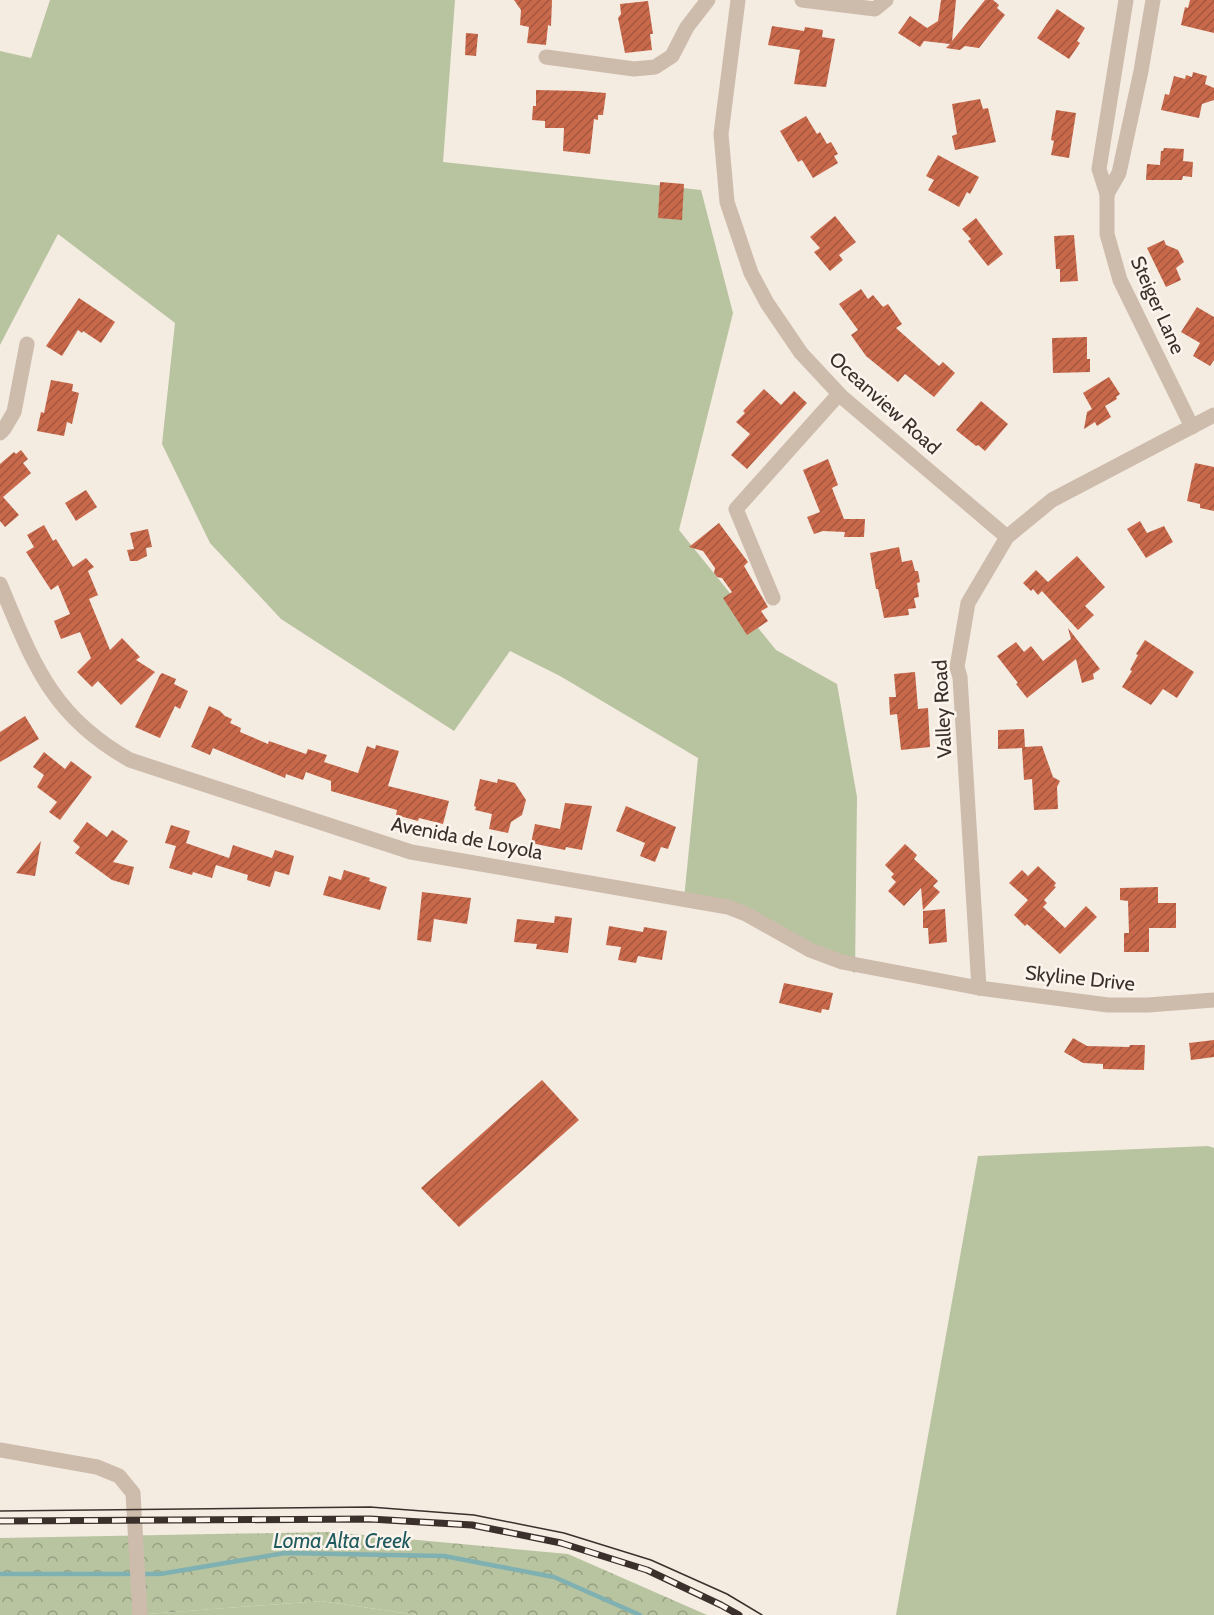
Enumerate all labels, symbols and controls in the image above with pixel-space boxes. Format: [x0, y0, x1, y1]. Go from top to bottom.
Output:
street label: Steiger Lane [1126, 252, 1190, 358]
street label: Oceanview Road [824, 347, 946, 459]
street label: Valley Road [927, 659, 957, 759]
street label: Avenida de Loyola [389, 812, 545, 865]
street label: Skyline Drive [1024, 960, 1136, 996]
water label: Loma Alta Creek [273, 1528, 412, 1553]

